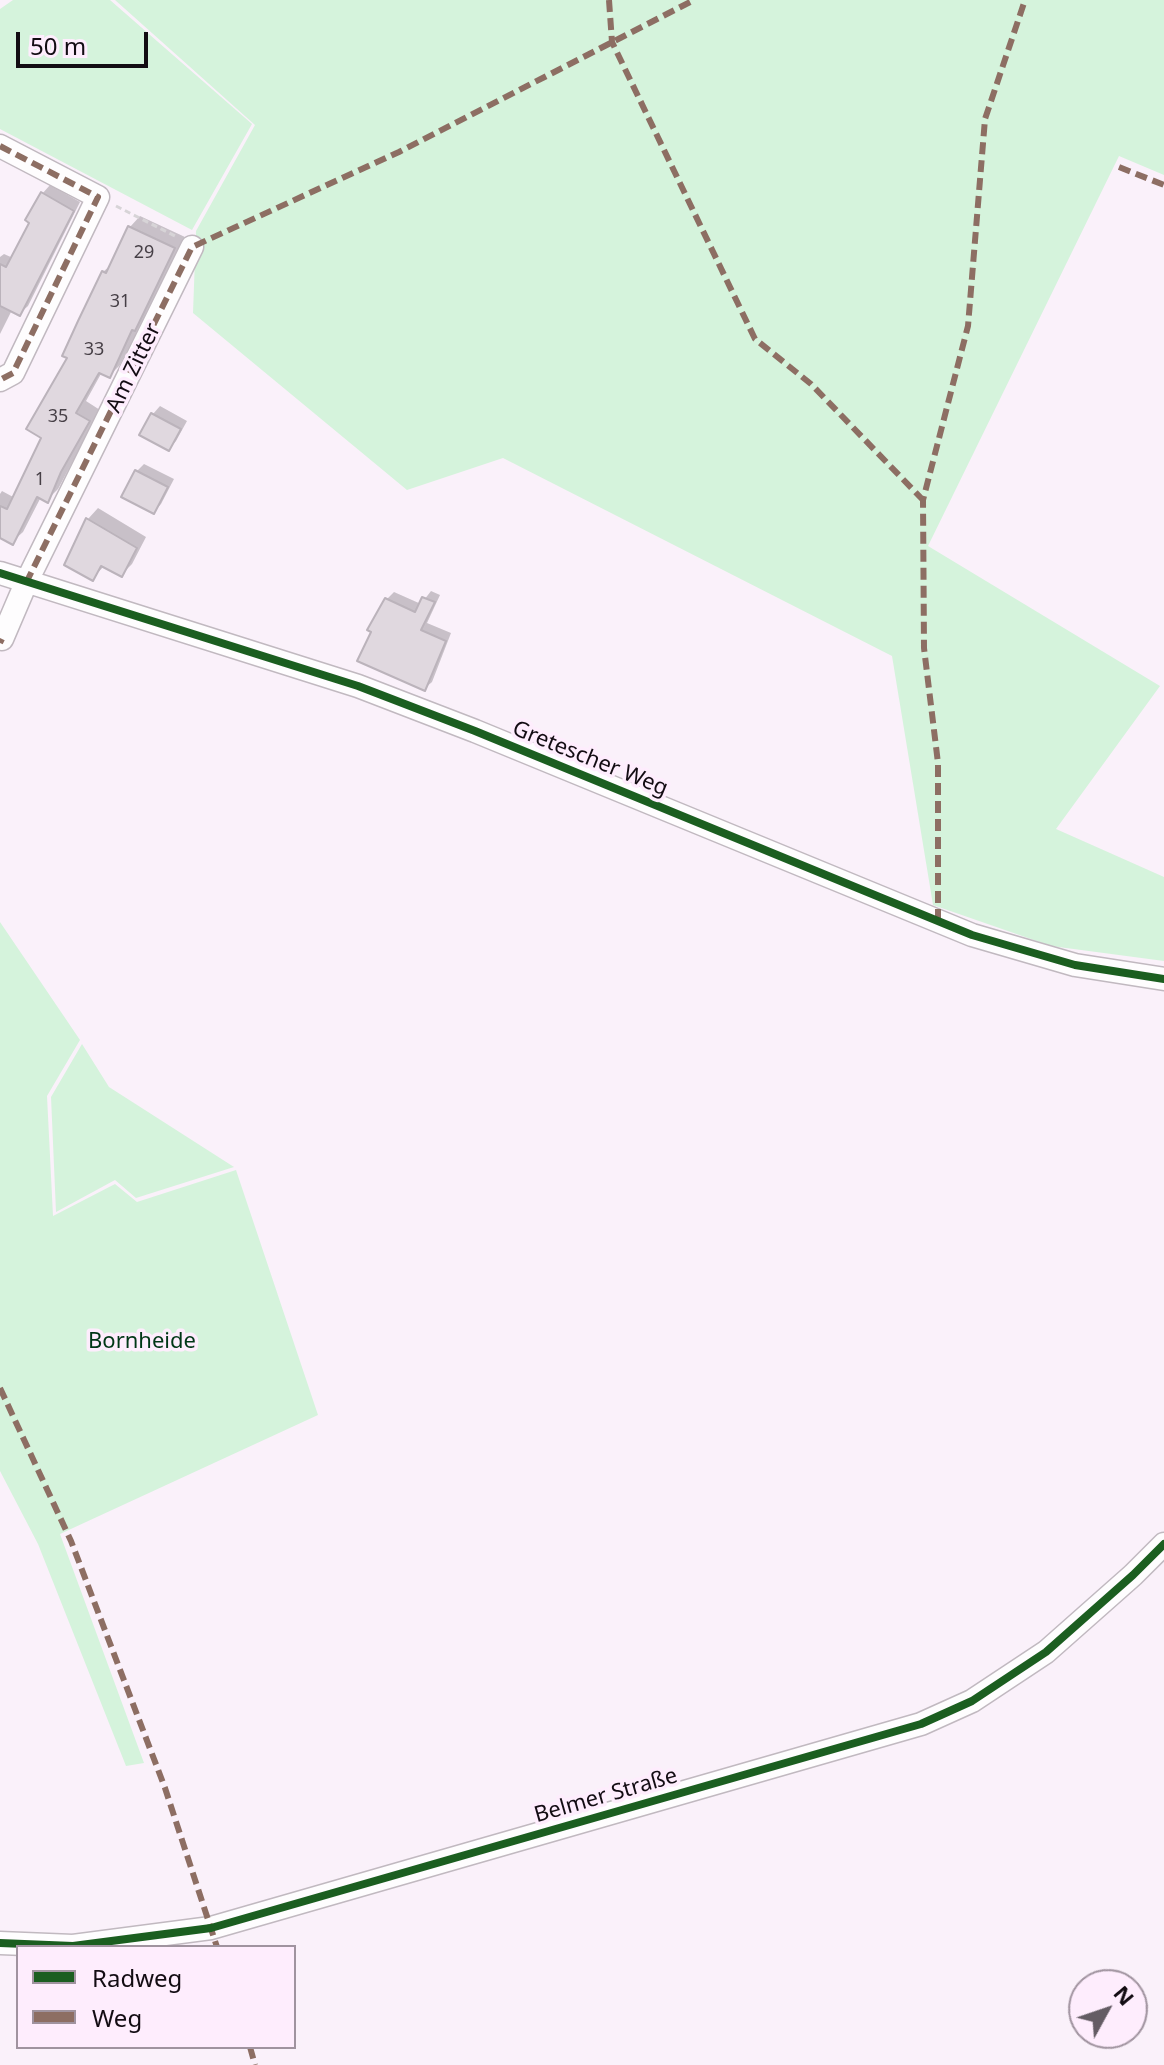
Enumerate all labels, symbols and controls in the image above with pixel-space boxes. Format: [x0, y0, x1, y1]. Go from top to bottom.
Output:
scale bar [20, 16, 152, 66]
text: 50 m [30, 29, 86, 62]
house number: 29 [134, 242, 154, 264]
house number: 31 [110, 291, 130, 313]
street label: Am Zitter [101, 319, 167, 417]
house number: 33 [84, 339, 104, 361]
house number: 35 [48, 406, 68, 428]
house number: 1 [35, 469, 45, 491]
street label: Gretescher Weg [508, 716, 672, 802]
park label: Bornheide [88, 1329, 196, 1355]
street label: Belmer Straße [531, 1763, 681, 1829]
legend [16, 1945, 296, 2049]
text: Radweg [92, 1961, 182, 1994]
north arrow [1068, 1969, 1148, 2049]
text: N [1108, 1978, 1142, 2011]
text: Weg [92, 2001, 142, 2034]

